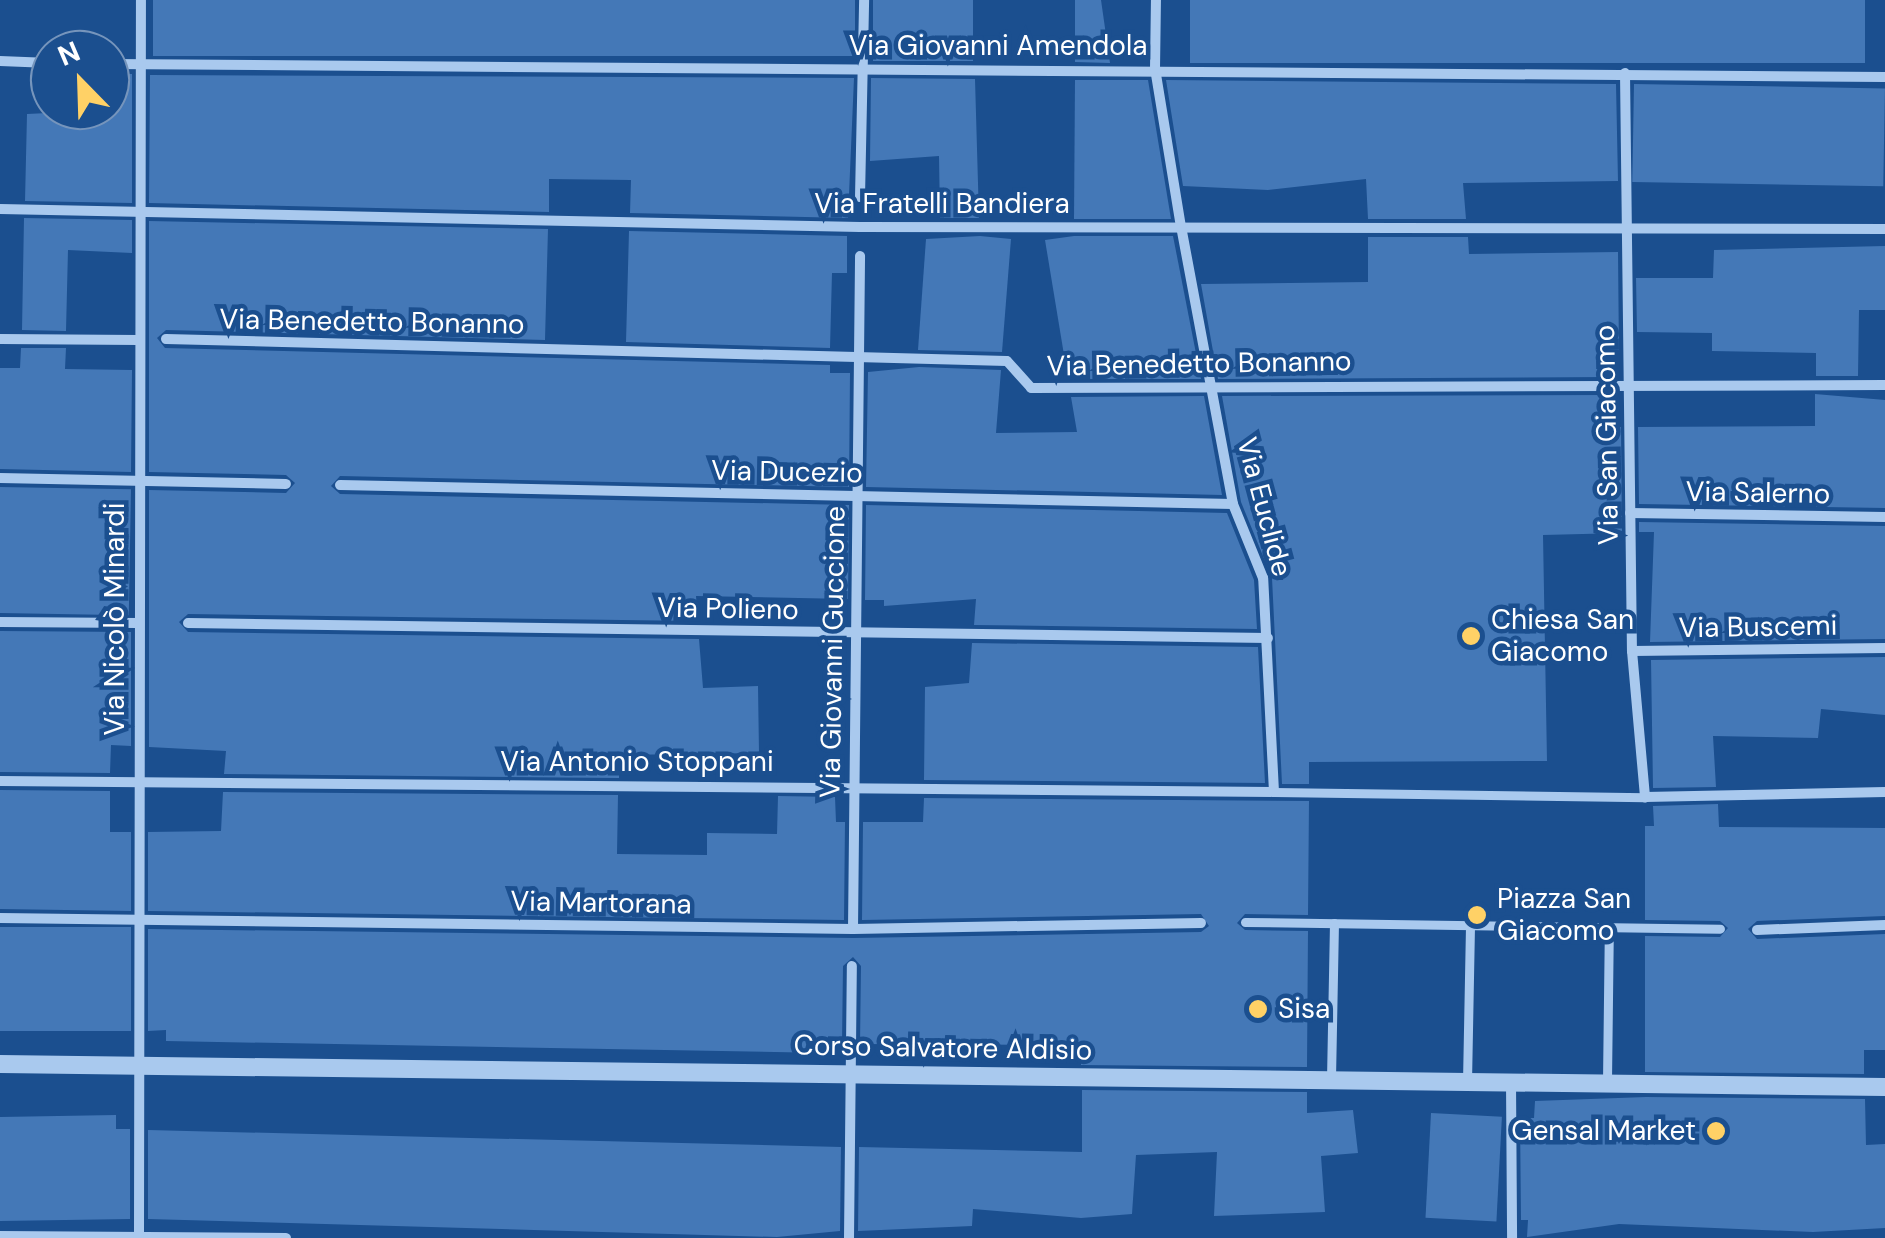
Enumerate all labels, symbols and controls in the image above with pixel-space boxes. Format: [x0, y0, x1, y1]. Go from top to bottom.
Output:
street label: Via Giovanni Amendola [849, 29, 1147, 63]
north arrow [30, 30, 130, 130]
text: N [52, 33, 85, 75]
street label: Via Fratelli Bandiera [814, 187, 1070, 221]
street label: Via Benedetto Bonanno [219, 303, 525, 341]
street label: Via San Giacomo [1588, 324, 1626, 546]
street label: Via Benedetto Bonanno [1046, 345, 1352, 383]
street label: Via Euclide [1229, 434, 1299, 580]
street label: Via Ducezio [711, 454, 863, 490]
street label: Via Salerno [1685, 475, 1831, 511]
street label: Via Nicolò Minardi [98, 503, 132, 735]
street label: Via Giovanni Guccione [814, 506, 852, 798]
street label: Via Polieno [657, 591, 799, 627]
place label: Chiesa San Giacomo [1491, 603, 1634, 669]
street label: Via Buscemi [1678, 609, 1838, 645]
marker: Chiesa San Giacomo [1460, 625, 1482, 647]
street label: Via Antonio Stoppani [500, 745, 774, 779]
place label: Piazza San Giacomo [1497, 882, 1631, 948]
street label: Via Martorana [510, 885, 692, 921]
marker: Piazza San Giacomo [1466, 904, 1488, 926]
place label: Sisa [1278, 992, 1330, 1026]
marker: Sisa [1247, 998, 1269, 1020]
street label: Corso Salvatore Aldisio [793, 1029, 1093, 1067]
place label: Gensal Market [1511, 1114, 1696, 1148]
marker: Gensal Market [1705, 1120, 1727, 1142]

